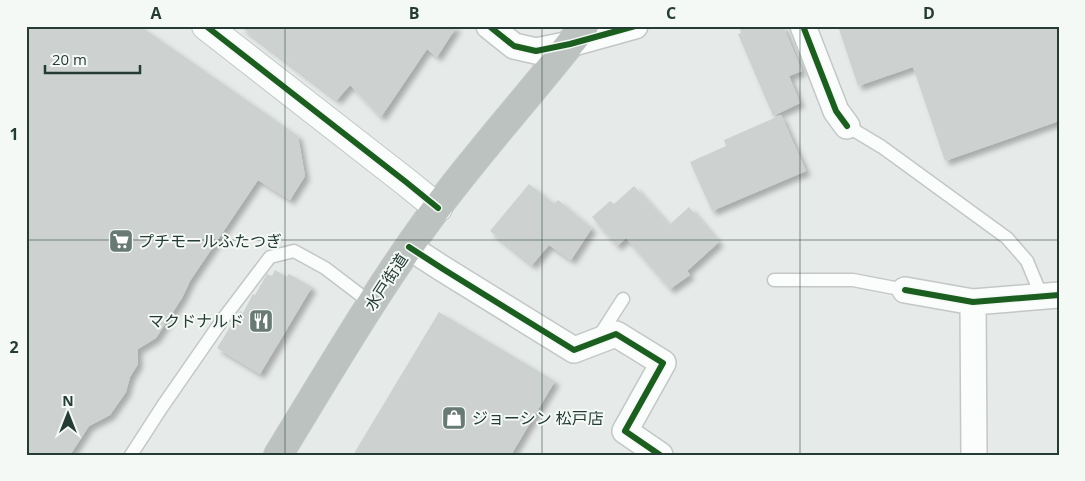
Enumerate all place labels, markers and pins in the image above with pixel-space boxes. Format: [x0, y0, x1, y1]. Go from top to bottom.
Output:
supermarket icon: プチモールふたつぎ [108, 228, 134, 254]
place label: プチモールふたつぎ [138, 230, 282, 252]
restaurant icon: マクドナルド [248, 308, 274, 334]
place label: マクドナルド [148, 310, 244, 332]
shop icon: ジョーシン 松戸店 [441, 405, 467, 431]
place label: ジョーシン 松戸店 [472, 407, 604, 429]

